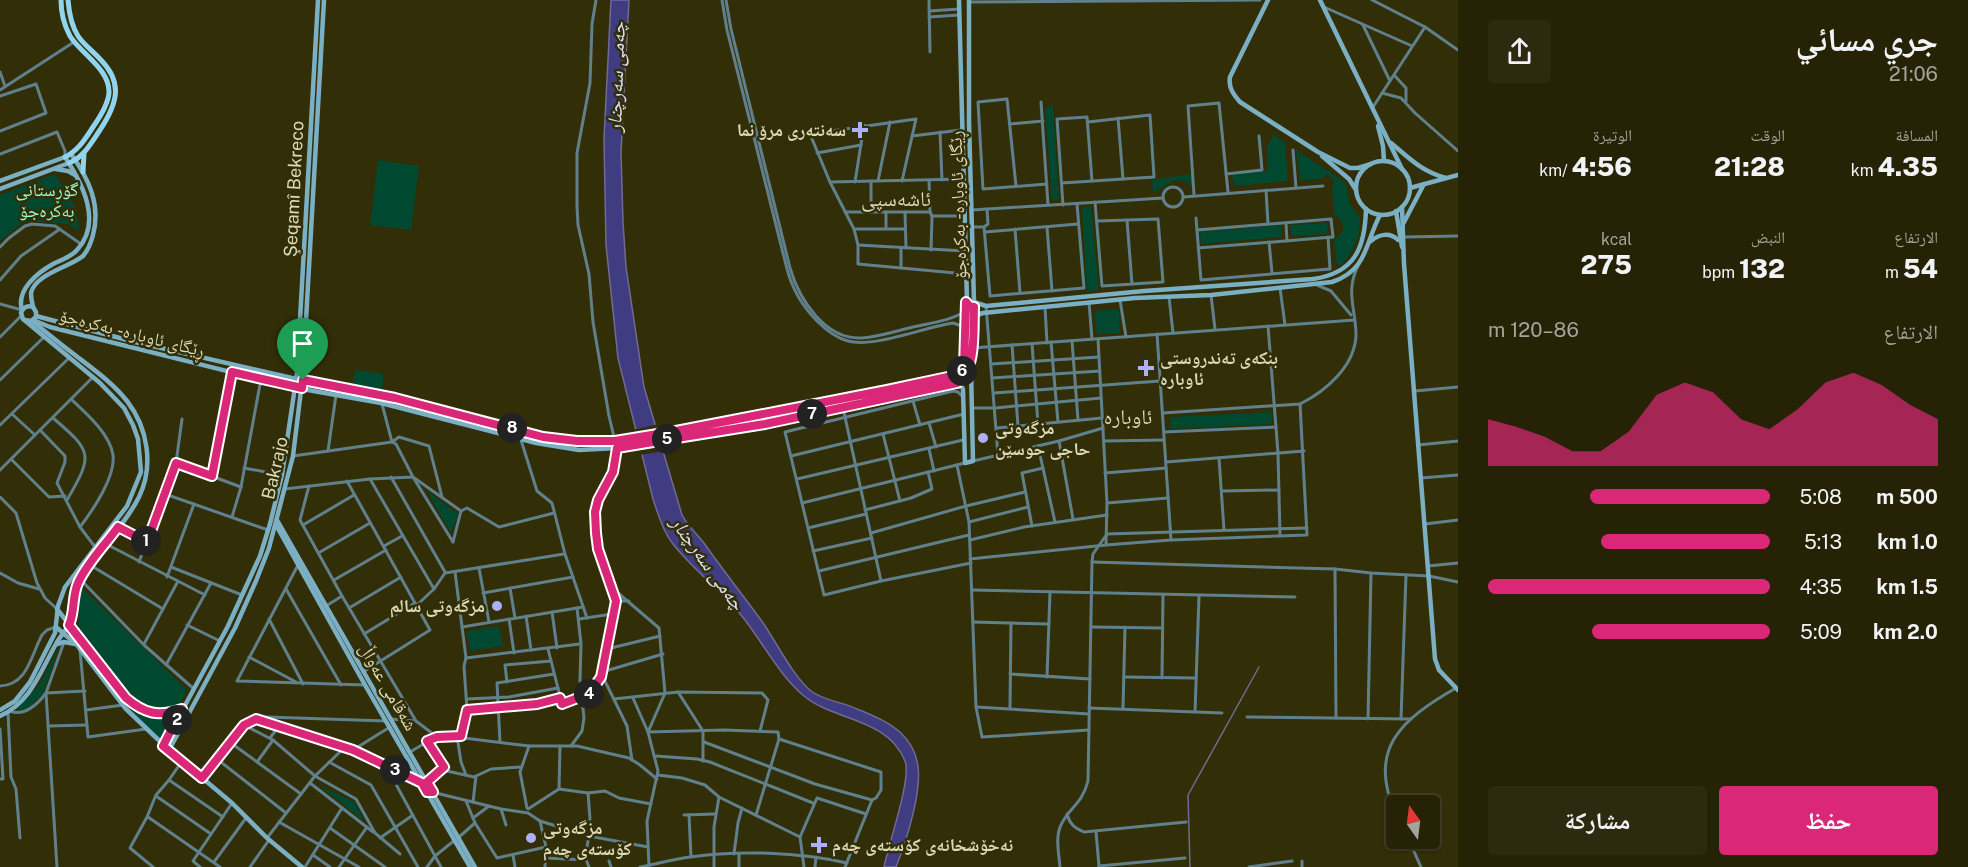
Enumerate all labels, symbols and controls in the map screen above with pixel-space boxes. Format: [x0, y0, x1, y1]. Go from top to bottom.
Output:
button: share [1488, 20, 1551, 83]
text: جري مسائي [1795, 20, 1938, 58]
water label: چەمی سەرچنار [602, 21, 631, 135]
text: 21:06 [1889, 62, 1938, 86]
place label: سەنتەرى مرۆ نما [737, 119, 846, 141]
street label: Şeqamî Bekreco [279, 120, 308, 258]
marker: سەنتەرى مرۆ نما [851, 121, 869, 139]
text: الوتيرة [1593, 126, 1632, 145]
text: الوقت [1751, 126, 1785, 145]
text: المسافة [1896, 126, 1938, 145]
street label: ڕێگای ئاوبارە - بەکرەجۆ [944, 130, 974, 280]
text: 4:56 [1571, 151, 1632, 182]
text: 21:28 [1714, 151, 1785, 182]
text: 4.35 [1877, 151, 1938, 182]
text: /km [1539, 161, 1571, 180]
text: km [1851, 161, 1877, 180]
park label: گۆڕستانی بەکرەجۆ [15, 179, 79, 222]
district label: ئاشەسپی [861, 186, 931, 212]
text: النبض [1751, 228, 1785, 247]
text: الارتفاع [1894, 228, 1938, 247]
text: kcal [1601, 230, 1632, 249]
text: 275 [1580, 249, 1632, 280]
text: 132 [1739, 253, 1785, 284]
text: 54 [1903, 253, 1938, 284]
text: bpm [1702, 263, 1739, 282]
text: m [1885, 263, 1903, 282]
street label: ڕێگای ئاوبارە - بەکرەجۆ [56, 304, 207, 364]
pin [277, 318, 328, 380]
text: 86–120 m [1488, 318, 1579, 342]
text: الارتفاع [1883, 320, 1938, 344]
icon: arrive [286, 327, 319, 360]
place label: بنکەی تەندروستی ئاوبارە [1160, 347, 1278, 390]
pin: 6 [947, 356, 977, 386]
marker: بنکەی تەندروستی ئاوبارە [1137, 359, 1155, 377]
text: 6 [957, 361, 967, 380]
pin: 7 [797, 399, 827, 429]
text: 7 [807, 404, 817, 423]
district label: ئاوبارە [1104, 404, 1152, 429]
pin: 8 [497, 413, 527, 443]
place label: مزگەوتی حاجی حوسێن [995, 417, 1091, 460]
text: 8 [507, 418, 517, 437]
pin: 5 [652, 424, 682, 454]
text: 5 [662, 429, 672, 448]
marker: مزگەوتی حاجی حوسێن [976, 431, 990, 445]
street label: Bakrajo [257, 434, 292, 501]
text: 5:08 [1800, 485, 1842, 509]
text: 500 m [1876, 485, 1938, 509]
water label: چەمی سەرچنار [664, 510, 750, 616]
pin: 1 [131, 526, 161, 556]
text: 5:13 [1804, 530, 1842, 554]
text: 1.0 km [1877, 530, 1938, 554]
text: 1 [143, 531, 149, 550]
text: 4:35 [1800, 575, 1842, 599]
text: 1.5 km [1877, 575, 1938, 599]
place label: مزگەوتی سالم [390, 595, 485, 618]
marker: مزگەوتی سالم [490, 599, 504, 613]
text: 5:09 [1800, 620, 1842, 644]
text: 2.0 km [1873, 620, 1938, 644]
street label: شەقامی عەواڵ [354, 639, 422, 735]
pin: 4 [574, 679, 604, 709]
text: 4 [584, 684, 594, 703]
pin: 2 [162, 705, 192, 735]
text: 2 [172, 710, 182, 729]
pin: 3 [380, 755, 410, 785]
text: 3 [390, 760, 400, 779]
button: مشاركة [1488, 786, 1707, 855]
button: حفظ [1719, 786, 1938, 855]
north arrow [1386, 795, 1440, 849]
map controls [1386, 795, 1440, 849]
place label: مزگه‌وتی کۆستەی چەم [543, 817, 632, 861]
marker: مزگه‌وتی کۆستەی چەم [524, 831, 538, 845]
place label: نەخۆشخانەی کۆستەی چەم [832, 834, 1013, 857]
marker: نەخۆشخانەی کۆستەی چەم [810, 836, 828, 854]

